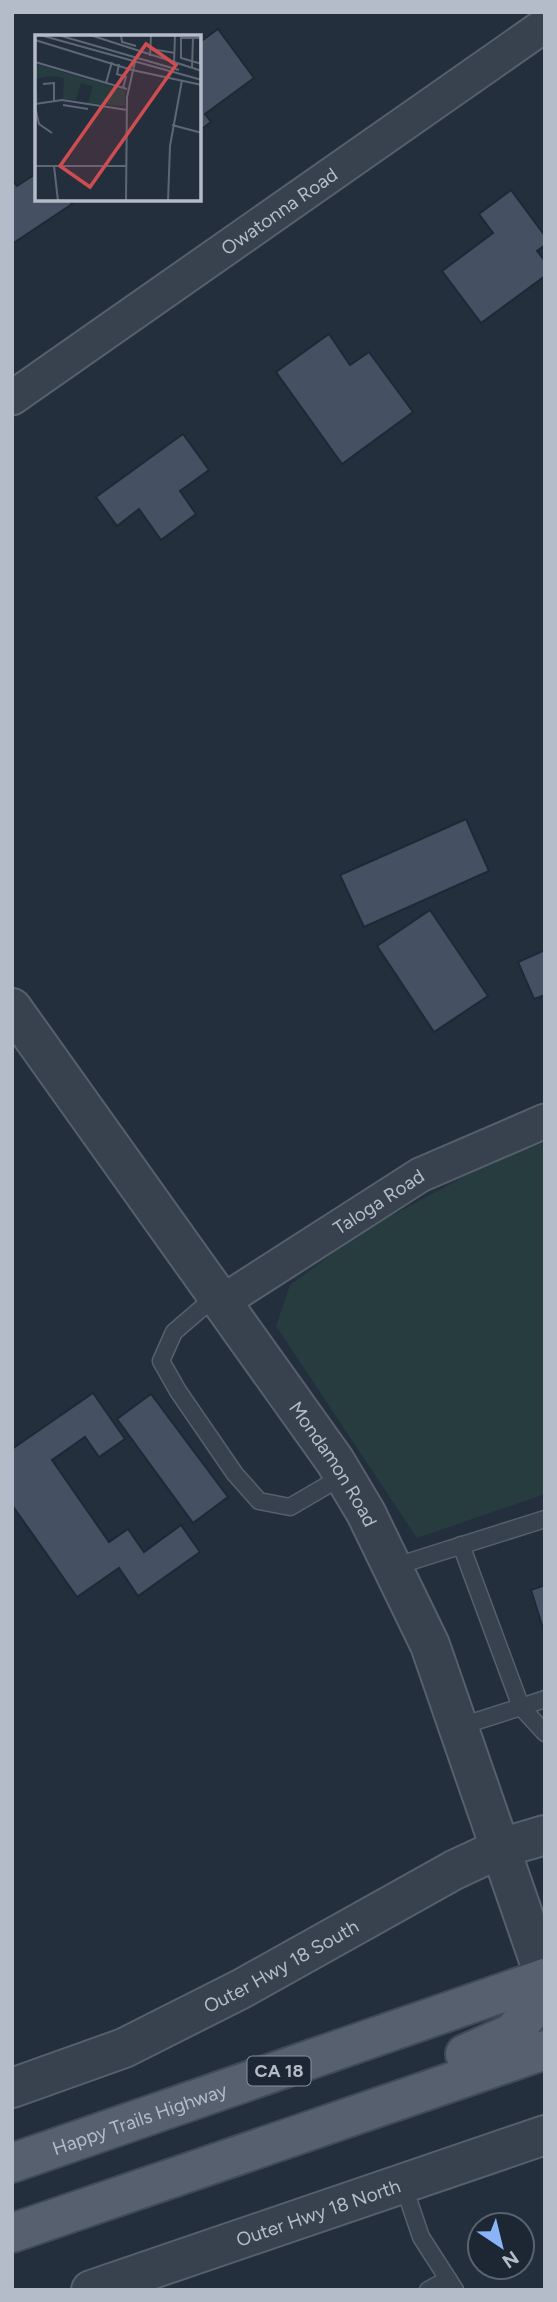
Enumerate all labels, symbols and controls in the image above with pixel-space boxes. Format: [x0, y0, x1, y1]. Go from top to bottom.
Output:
inset map [35, 35, 201, 201]
street label: Owatonna Road [217, 163, 342, 260]
street label: Taloga Road [329, 1164, 429, 1240]
street label: Mondamon Road [284, 1397, 382, 1530]
street label: Outer Hwy 18 South [200, 1915, 363, 2018]
road number: CA 18 [247, 2056, 310, 2085]
street label: Happy Trails Highway [49, 2078, 230, 2160]
street label: Outer Hwy 18 North [233, 2174, 403, 2252]
north arrow [466, 2211, 536, 2281]
text: N [498, 2246, 523, 2273]

